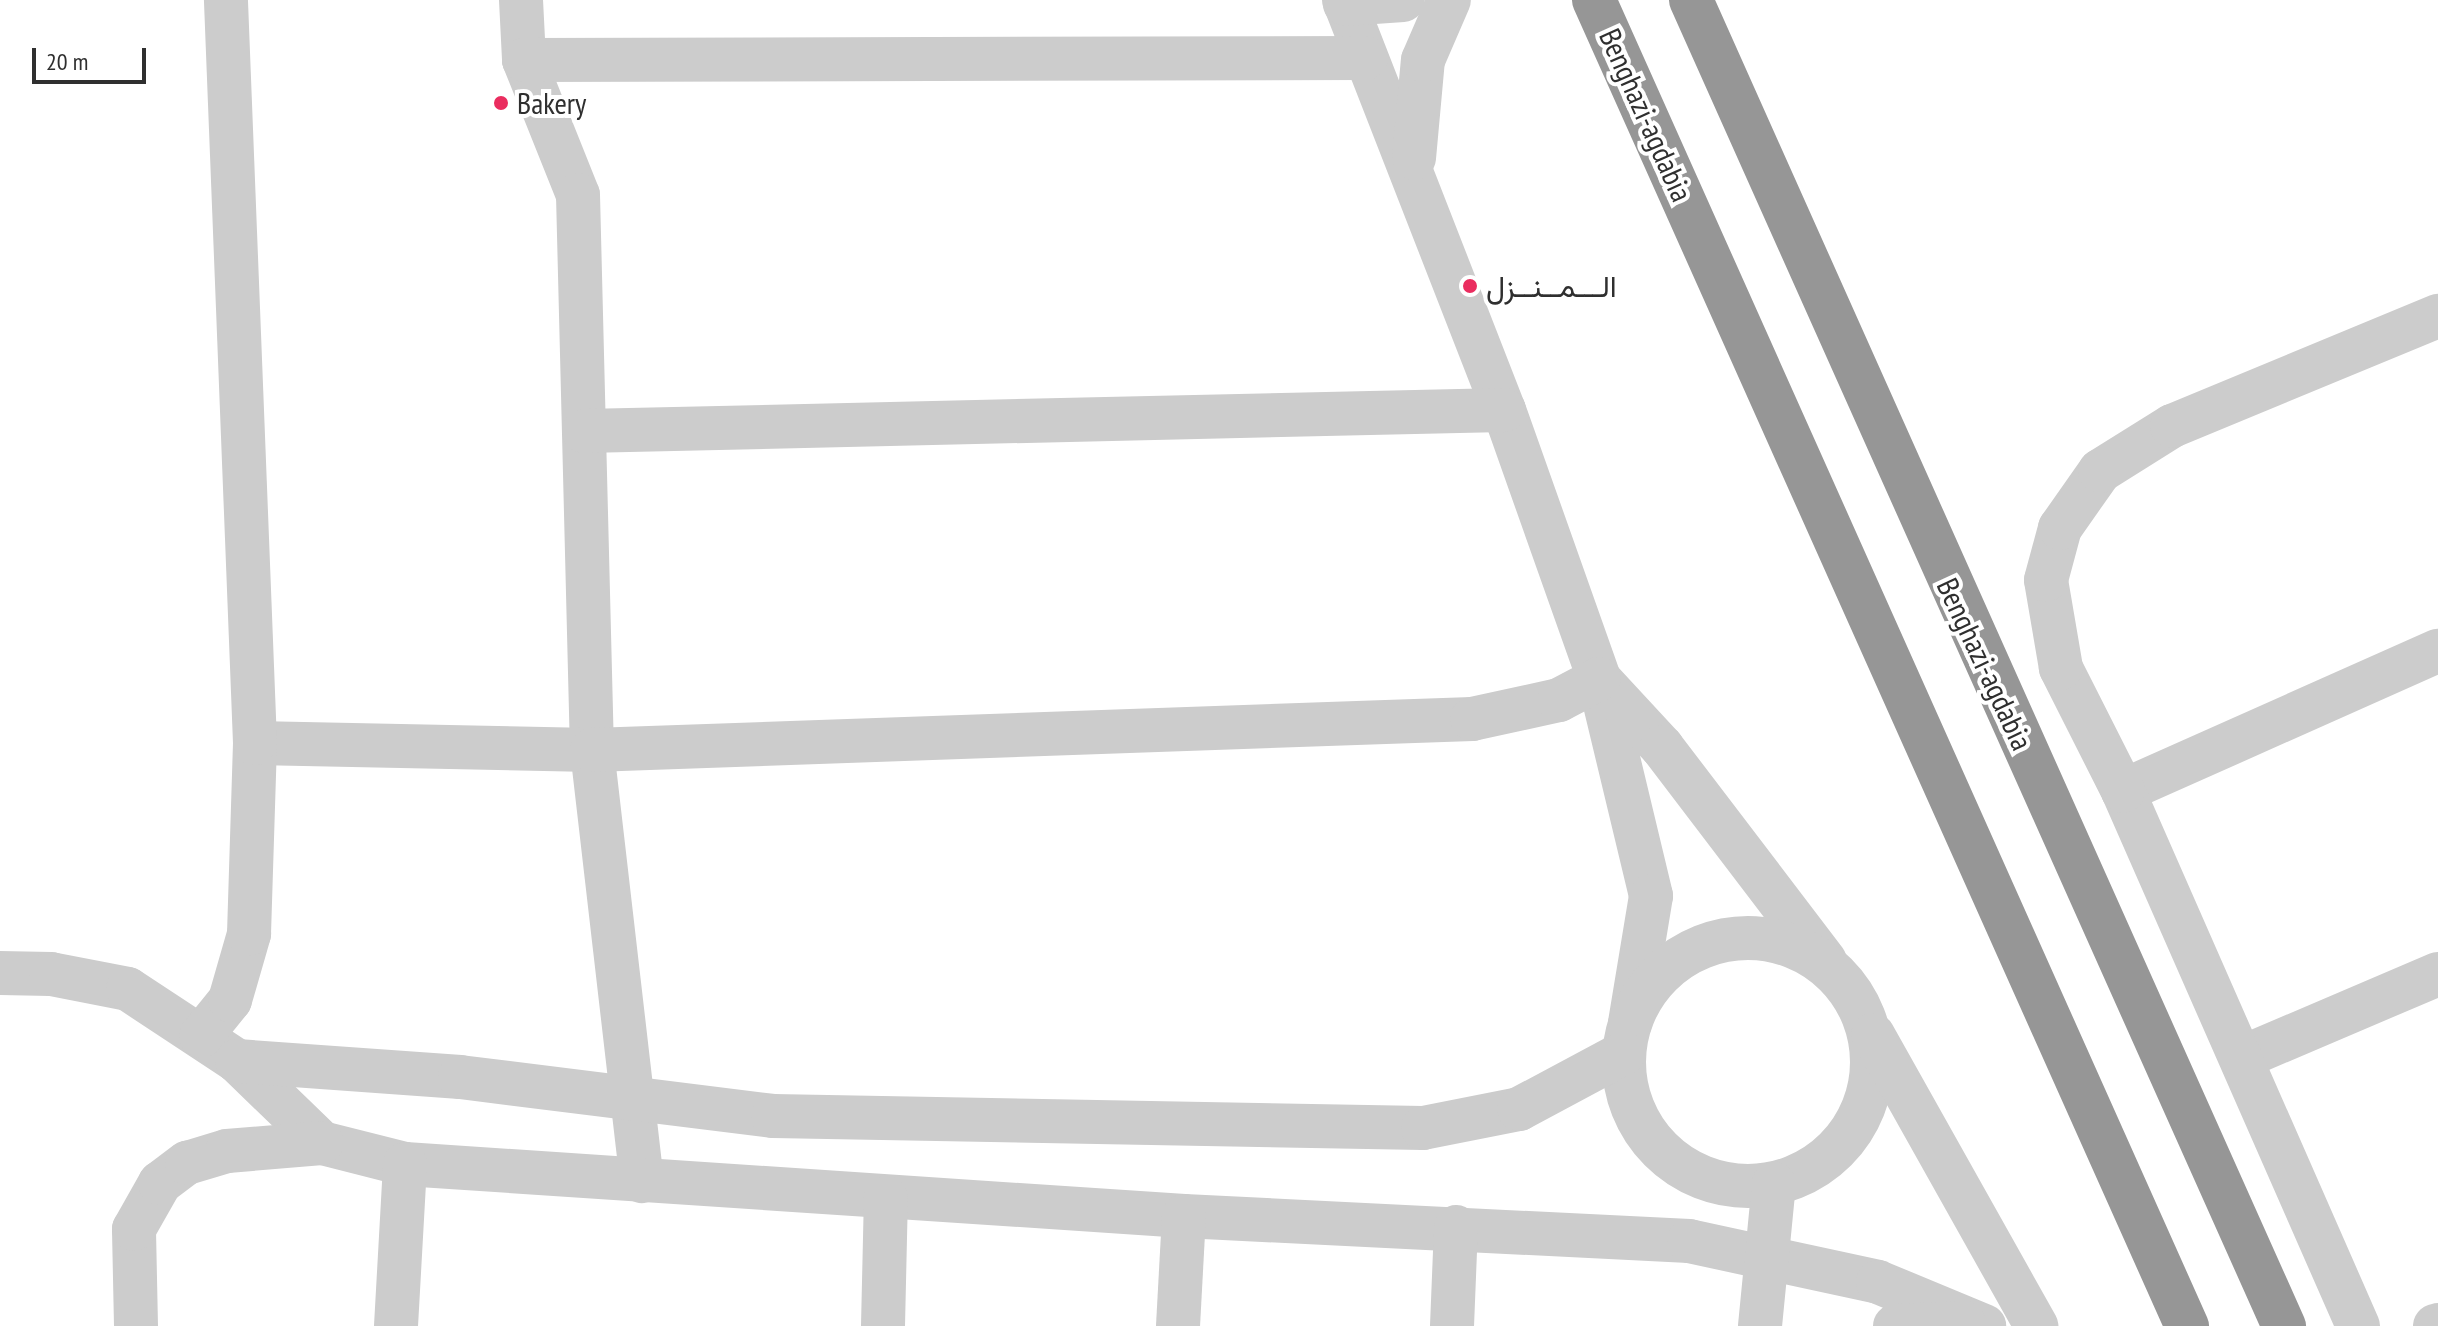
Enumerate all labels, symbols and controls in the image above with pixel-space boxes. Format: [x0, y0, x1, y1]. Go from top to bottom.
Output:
street label: Benghazi-agdabia [1592, 23, 1700, 207]
scale bar [36, 32, 150, 82]
text: 20 m [46, 46, 88, 77]
place label: Bakery [517, 85, 586, 121]
marker: Bakery [492, 94, 510, 112]
place label: الـــمــنــزل [1486, 268, 1617, 304]
marker: الـــمــنــزل [1461, 277, 1479, 295]
street label: Benghazi-agdabia [1930, 572, 2040, 756]

